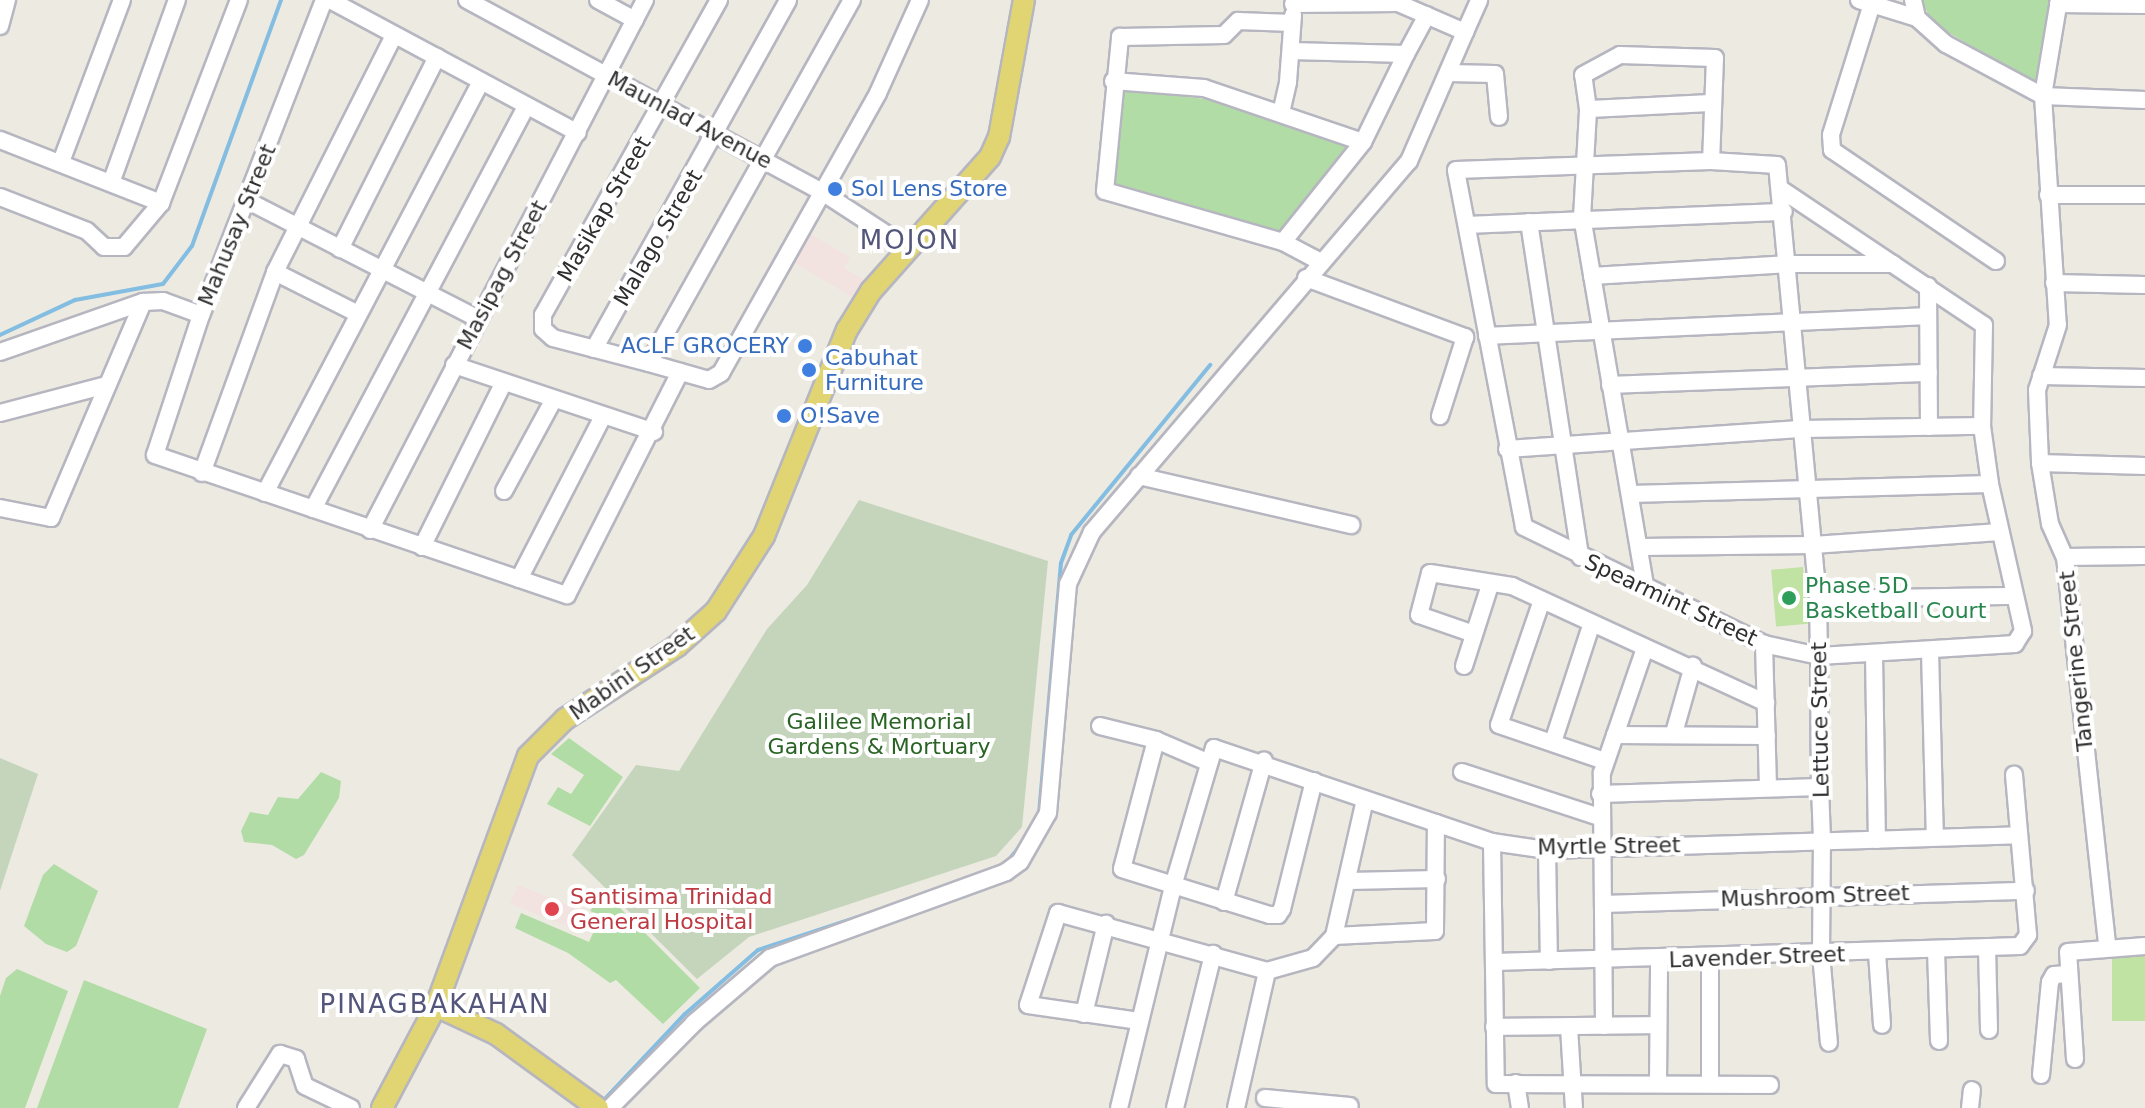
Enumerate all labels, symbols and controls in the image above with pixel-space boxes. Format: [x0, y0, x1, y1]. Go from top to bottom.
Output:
street label: Maunlad Avenue [603, 65, 777, 175]
street label: Masikap Street [552, 132, 656, 286]
street label: Mahusay Street [193, 140, 281, 310]
street label: Malago Street [608, 165, 708, 311]
place label: Sol Lens Store [851, 176, 1007, 202]
marker: Sol Lens Store [826, 180, 844, 198]
street label: Masipag Street [452, 196, 552, 354]
district label: MOJON [860, 225, 960, 257]
place label: ACLF GROCERY [621, 333, 789, 359]
marker: ACLF GROCERY [796, 337, 814, 355]
place label: Cabuhat Furniture [825, 344, 924, 396]
marker: Cabuhat Furniture [800, 361, 818, 379]
place label: O!Save [800, 403, 880, 429]
marker: O!Save [775, 407, 793, 425]
street label: Spearmint Street [1580, 548, 1762, 652]
street label: Tangerine Street [2053, 570, 2099, 752]
place label: Phase 5D Basketball Court [1805, 572, 1986, 624]
marker: Phase 5D Basketball Court [1780, 589, 1798, 607]
street label: Mabini Street [564, 620, 700, 726]
street label: Lettuce Street [1805, 642, 1835, 798]
park label: Galilee Memorial Gardens & Mortuary [768, 708, 990, 760]
street label: Myrtle Street [1537, 832, 1681, 860]
street label: Mushroom Street [1720, 880, 1910, 912]
place label: Santisima Trinidad General Hospital [570, 883, 772, 934]
marker: Santisima Trinidad General Hospital [541, 898, 563, 920]
street label: Lavender Street [1668, 941, 1846, 973]
district label: PINAGBAKAHAN [319, 989, 551, 1021]

